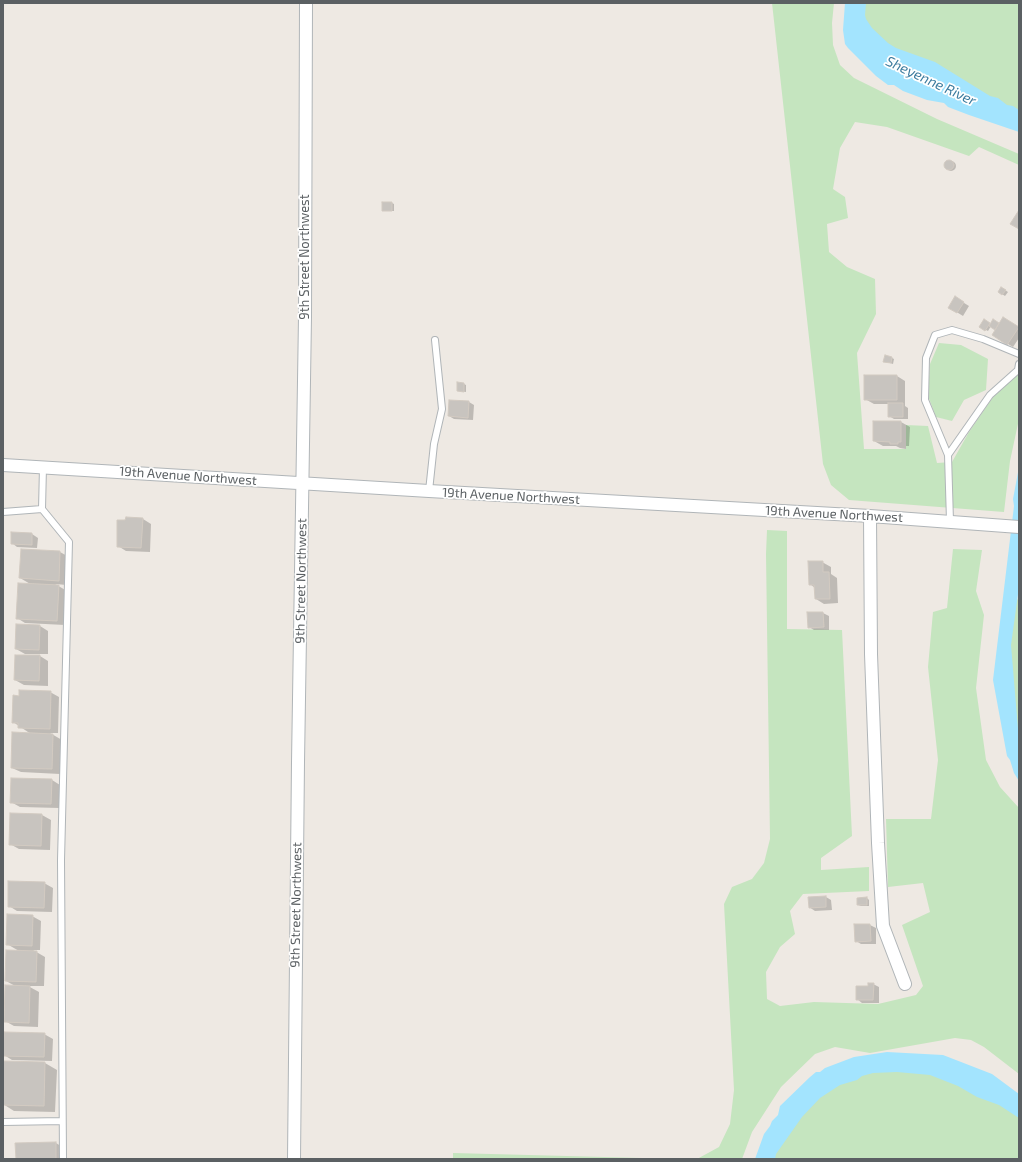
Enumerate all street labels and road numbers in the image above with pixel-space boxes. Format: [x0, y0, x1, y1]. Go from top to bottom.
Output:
street label: 9th Street Northwest [297, 194, 313, 320]
street label: 19th Avenue Northwest [119, 463, 257, 489]
street label: 19th Avenue Northwest [442, 485, 580, 507]
street label: 19th Avenue Northwest [765, 503, 903, 525]
street label: 9th Street Northwest [292, 518, 310, 644]
street label: 9th Street Northwest [287, 842, 305, 968]

